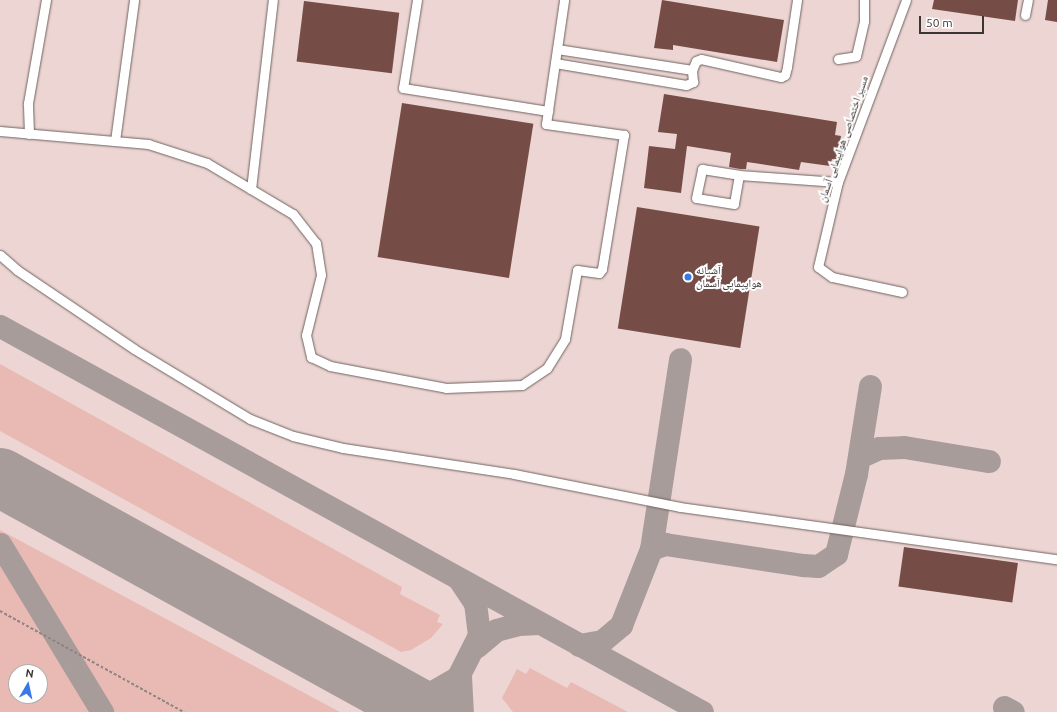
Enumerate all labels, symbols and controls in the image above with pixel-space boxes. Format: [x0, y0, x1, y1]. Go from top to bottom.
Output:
scale bar [921, 8, 986, 34]
text: 50 m [926, 16, 953, 29]
street label: مسیر اختصاصی هواپیمایی آسمان [815, 74, 871, 204]
place label: آشیانه هواپیمایی آسمان [696, 264, 762, 290]
marker: آشیانه هواپیمایی آسمان [683, 272, 693, 282]
north arrow [8, 664, 48, 704]
text: N [25, 667, 35, 680]

